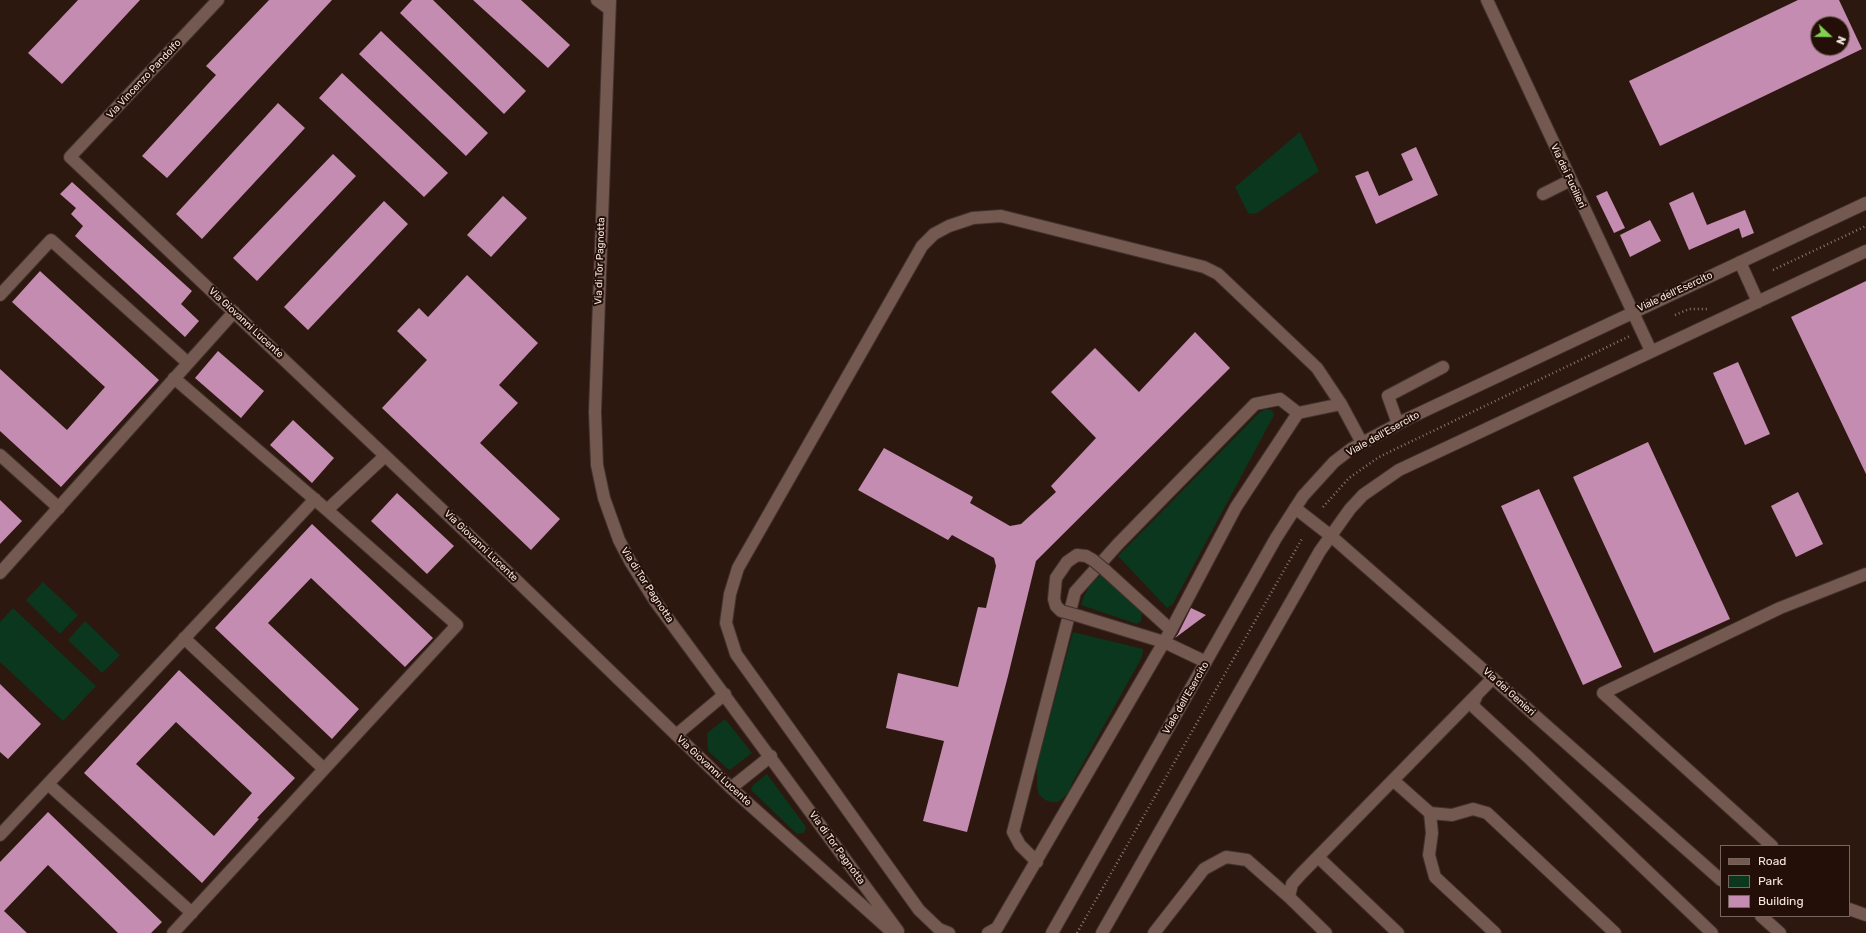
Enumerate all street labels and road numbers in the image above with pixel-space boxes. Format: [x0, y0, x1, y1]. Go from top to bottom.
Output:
street label: Via Vincenzo Pandolfo [104, 37, 184, 121]
street label: Via dei Fucilieri [1548, 142, 1588, 210]
street label: Via di Tor Pagnotta [592, 217, 608, 305]
street label: Viale dell'Esercito [1635, 269, 1715, 315]
street label: Via Giovanni Lucente [206, 285, 286, 361]
street label: Viale dell'Esercito [1344, 409, 1422, 459]
street label: Via Giovanni Lucente [442, 508, 520, 584]
street label: Via di Tor Pagnotta [618, 545, 676, 625]
street label: Viale dell'Esercito [1160, 660, 1212, 736]
street label: Via dei Genieri [1480, 665, 1538, 719]
street label: Via Giovanni Lucente [674, 733, 754, 809]
street label: Via di Tor Pagnotta [806, 809, 868, 887]

